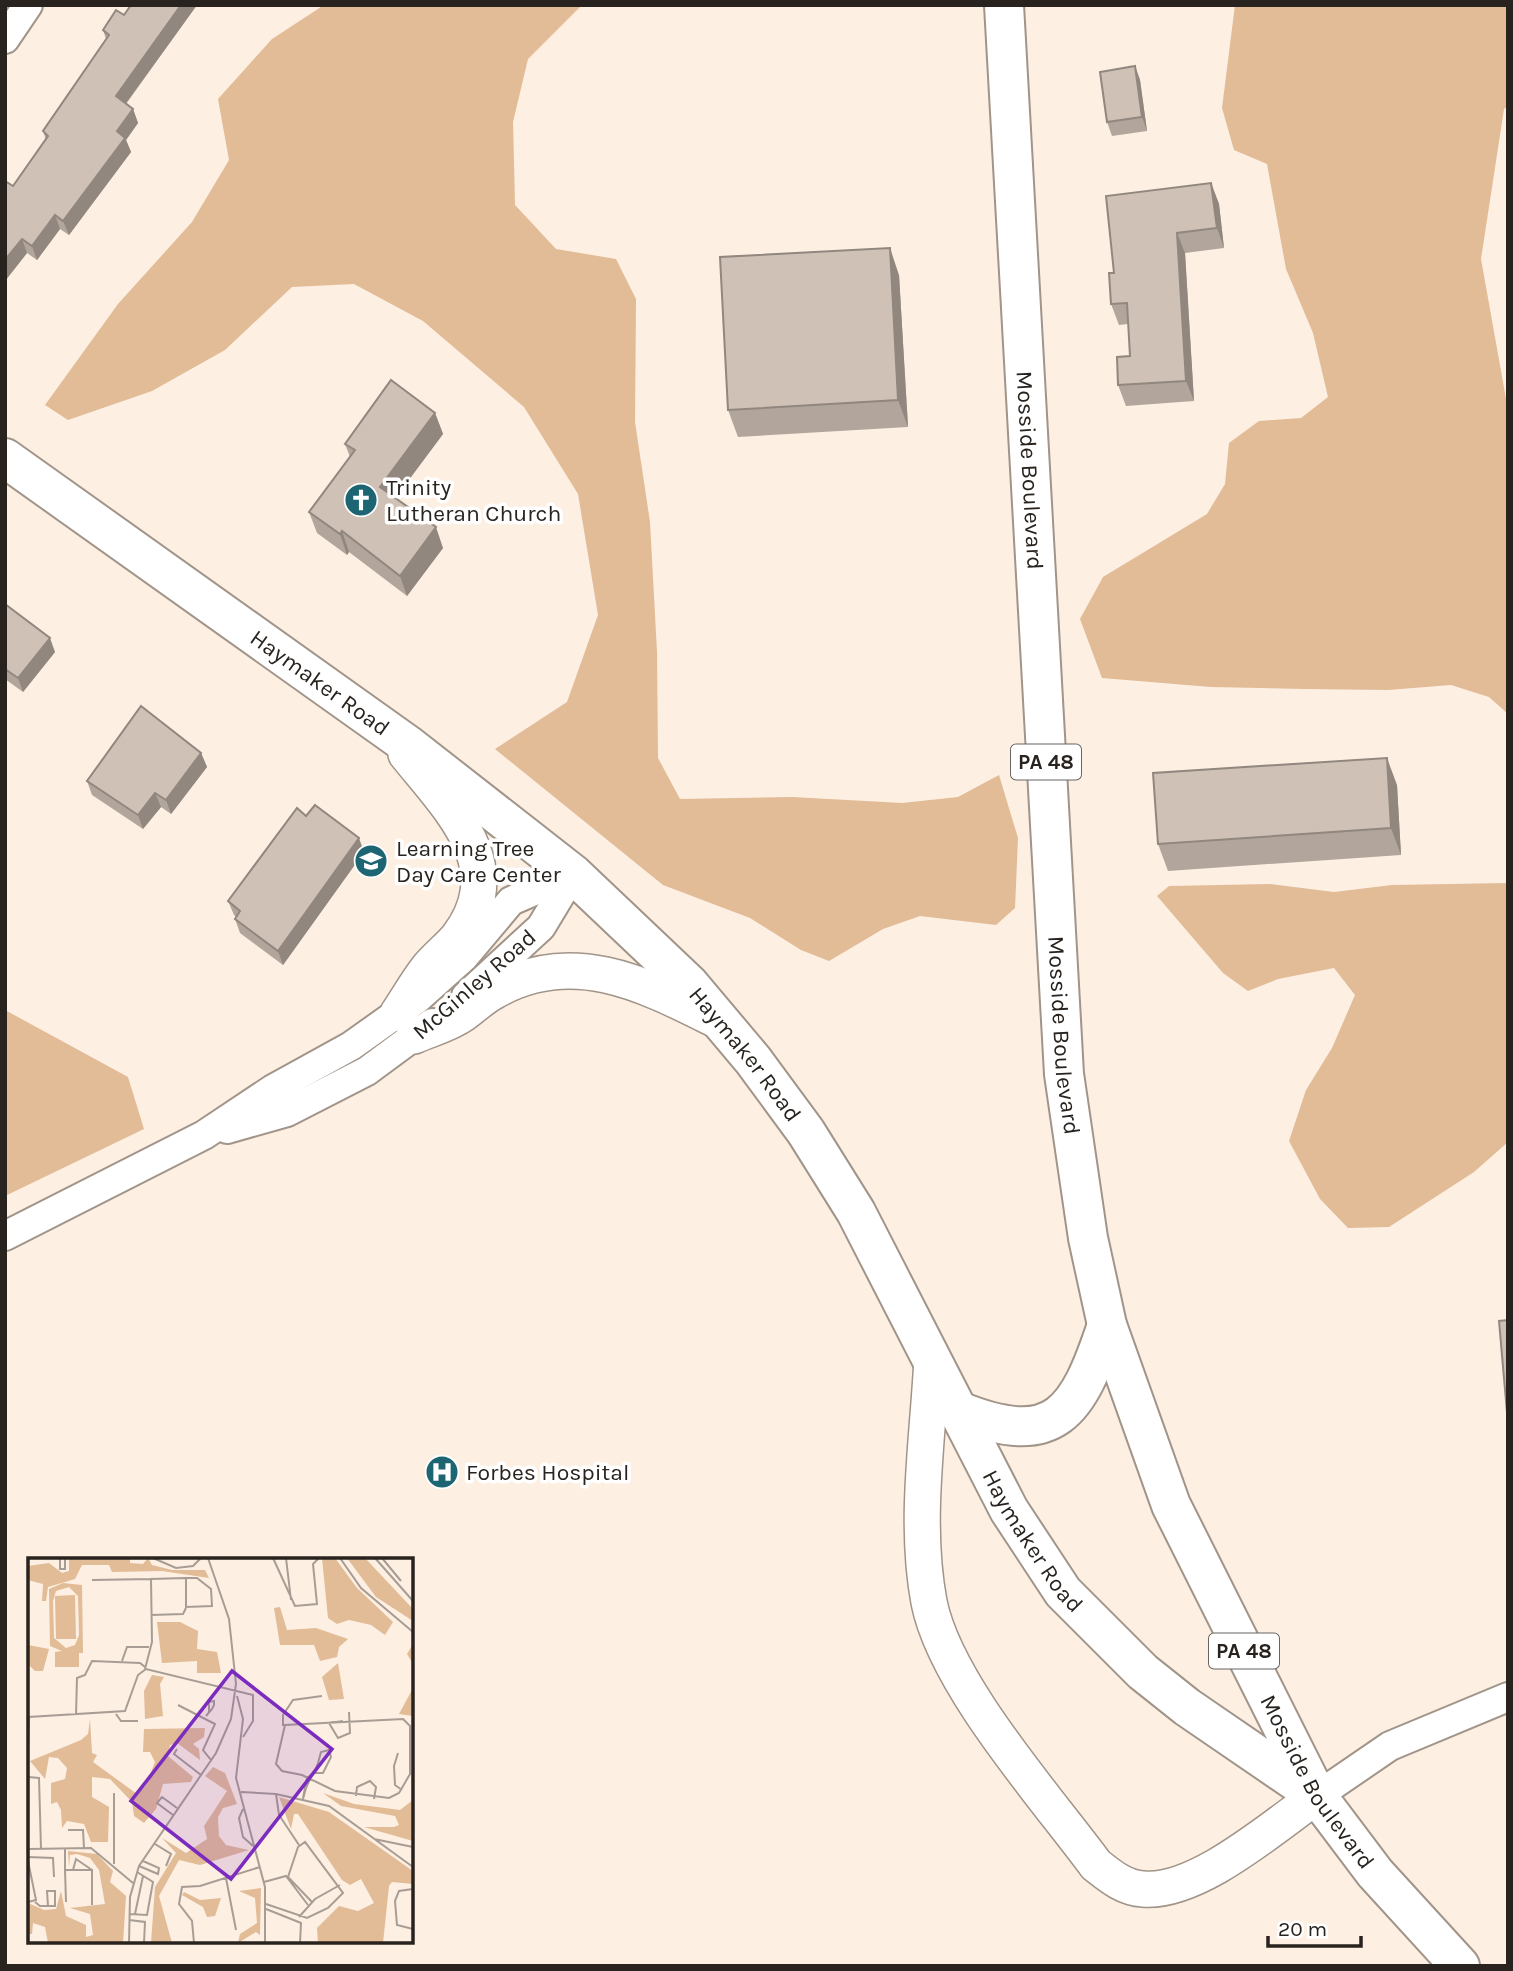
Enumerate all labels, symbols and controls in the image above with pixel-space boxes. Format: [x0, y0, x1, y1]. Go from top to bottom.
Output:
street label: Mosside Boulevard [1011, 370, 1049, 571]
place label: Trinity Lutheran Church [386, 474, 561, 527]
church icon: Trinity Lutheran Church [342, 481, 380, 519]
street label: Haymaker Road [245, 624, 395, 742]
road number: PA 48 [1011, 744, 1081, 780]
place label: Learning Tree Day Care Center [396, 835, 562, 888]
school or university icon: Learning Tree Day Care Center [352, 842, 390, 880]
street label: McGinley Road [407, 924, 541, 1045]
street label: Mosside Boulevard [1042, 935, 1086, 1136]
street label: Haymaker Road [683, 981, 807, 1127]
hospital icon: Forbes Hospital [423, 1453, 461, 1491]
place label: Forbes Hospital [466, 1459, 629, 1486]
street label: Haymaker Road [977, 1465, 1088, 1618]
inset map [28, 1558, 413, 1943]
road number: PA 48 [1209, 1634, 1279, 1668]
street label: Mosside Boulevard [1254, 1690, 1380, 1874]
scale bar [1268, 1904, 1361, 1948]
text: 20 m [1278, 1917, 1327, 1941]

